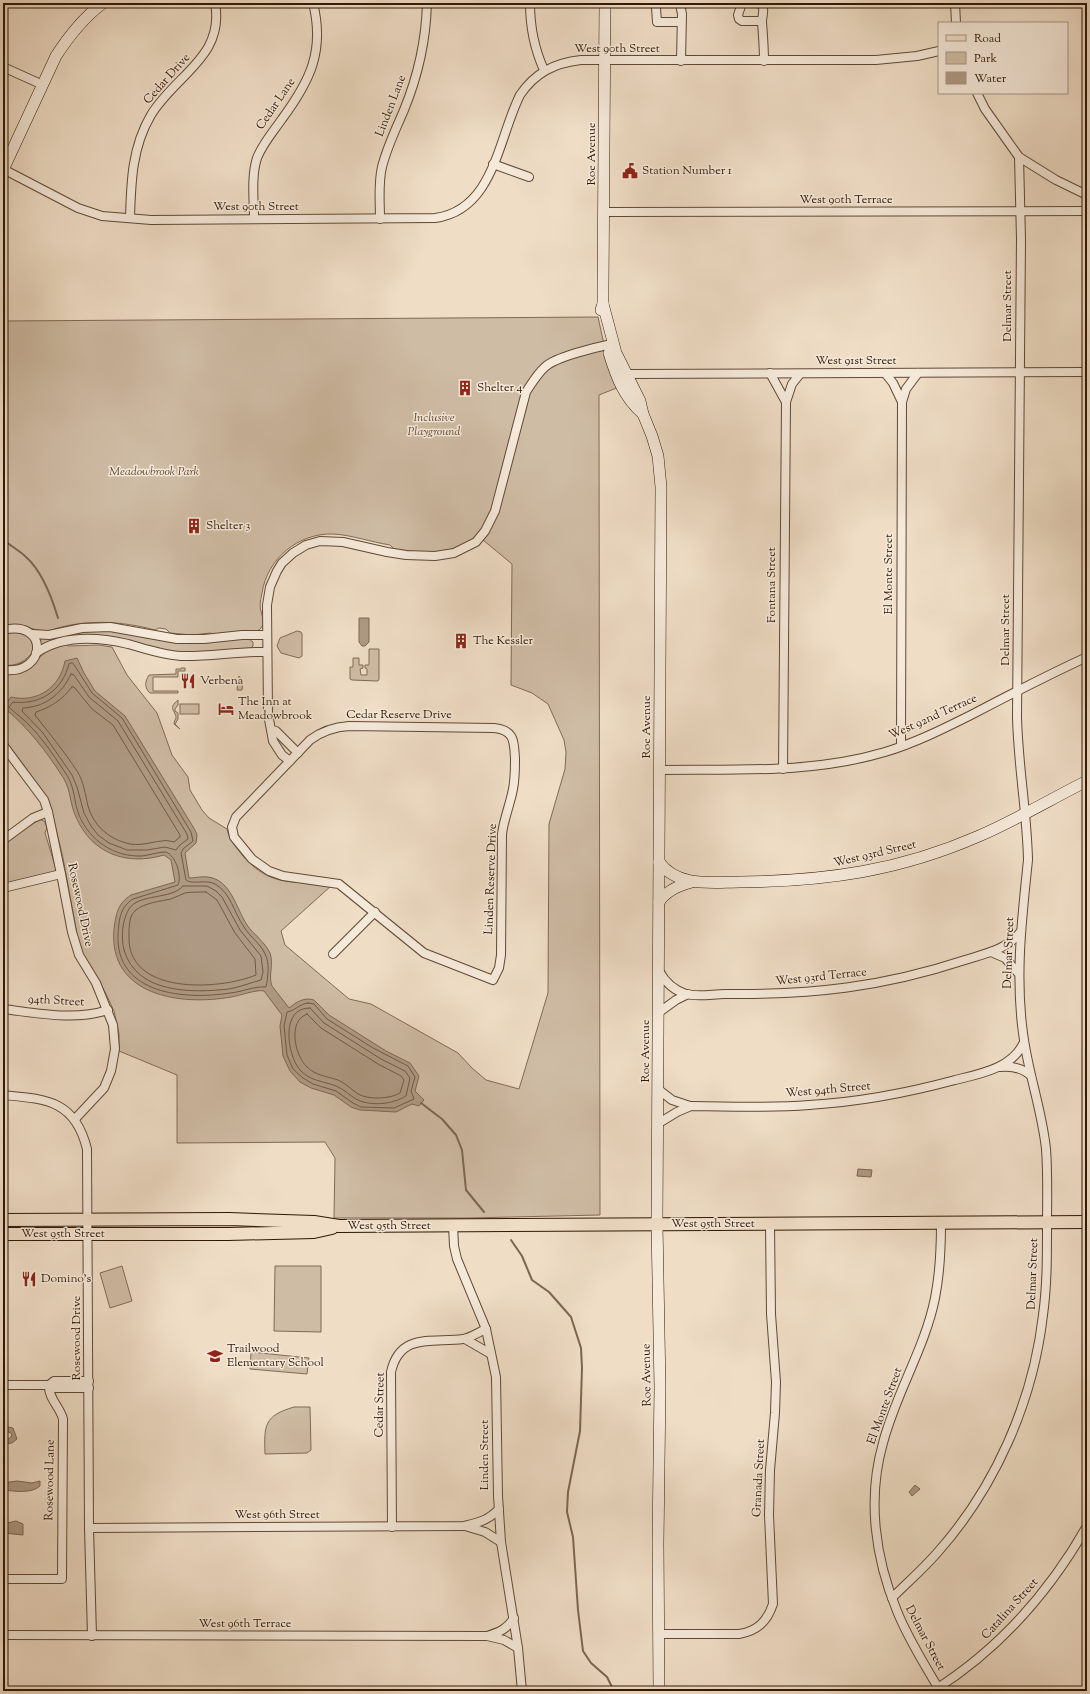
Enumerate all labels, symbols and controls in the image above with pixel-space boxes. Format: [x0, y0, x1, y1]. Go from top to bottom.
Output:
legend [938, 22, 1068, 94]
text: Road [974, 30, 1001, 48]
street label: West 90th Street [574, 40, 660, 58]
street label: Cedar Drive [139, 49, 195, 108]
text: Park [974, 50, 997, 68]
text: Water [974, 70, 1007, 88]
street label: Linden Lane [371, 72, 411, 140]
street label: Cedar Lane [252, 74, 300, 134]
street label: Roe Avenue [583, 122, 601, 186]
public building icon: Station Number 1 [621, 162, 639, 180]
place label: Station Number 1 [642, 162, 732, 180]
street label: West 90th Terrace [799, 191, 893, 209]
street label: West 90th Street [213, 198, 299, 216]
street label: Delmar Street [999, 270, 1017, 342]
street label: West 91st Street [815, 352, 897, 370]
building icon: Shelter 4 [456, 379, 474, 397]
place label: Shelter 4 [477, 379, 523, 397]
park label: Inclusive Playground [407, 409, 461, 441]
park label: Meadowbrook Park [109, 463, 200, 481]
building icon: Shelter 3 [185, 517, 203, 535]
place label: Shelter 3 [206, 517, 251, 535]
street label: El Monte Street [880, 534, 898, 614]
street label: Fontana Street [763, 547, 781, 623]
street label: Delmar Street [997, 594, 1015, 666]
building icon: The Kessler [452, 632, 470, 650]
place label: The Kessler [473, 632, 534, 650]
restaurant icon: Verbena [179, 672, 197, 690]
place label: Verbena [200, 672, 244, 690]
street label: West 92nd Terrace [886, 689, 981, 745]
place label: The Inn at Meadowbrook [238, 693, 313, 725]
street label: Roe Avenue [638, 695, 656, 759]
hotel icon: The Inn at Meadowbrook [217, 700, 235, 718]
street label: Cedar Reserve Drive [346, 706, 452, 724]
street label: Linden Reserve Drive [480, 823, 502, 935]
street label: West 93rd Street [832, 836, 918, 872]
street label: Rosewood Drive [62, 862, 98, 949]
street label: Delmar Street [999, 917, 1019, 989]
street label: West 93rd Terrace [774, 963, 868, 991]
street label: 94th Street [27, 991, 85, 1011]
street label: Roe Avenue [637, 1019, 655, 1083]
street label: West 94th Street [785, 1077, 871, 1103]
street label: West 95th Street [671, 1215, 755, 1233]
street label: West 95th Street [347, 1217, 431, 1235]
street label: West 95th Street [21, 1225, 105, 1243]
street label: Delmar Street [1023, 1238, 1043, 1310]
restaurant icon: Domino's [20, 1270, 38, 1288]
place label: Domino's [41, 1270, 91, 1288]
street label: Rosewood Drive [68, 1295, 86, 1380]
place label: Trailwood Elementary School [227, 1340, 324, 1372]
street label: Roe Avenue [637, 1343, 657, 1407]
school or university icon: Trailwood Elementary School [206, 1347, 224, 1365]
street label: El Monte Street [863, 1365, 907, 1447]
street label: Cedar Street [370, 1372, 390, 1438]
street label: Linden Street [476, 1420, 494, 1490]
street label: Granada Street [748, 1438, 770, 1518]
street label: Rosewood Lane [40, 1439, 60, 1521]
street label: West 96th Street [234, 1506, 320, 1524]
street label: Catalina Street [977, 1574, 1043, 1644]
street label: Delmar Street [900, 1602, 950, 1674]
street label: West 96th Terrace [199, 1615, 292, 1633]

